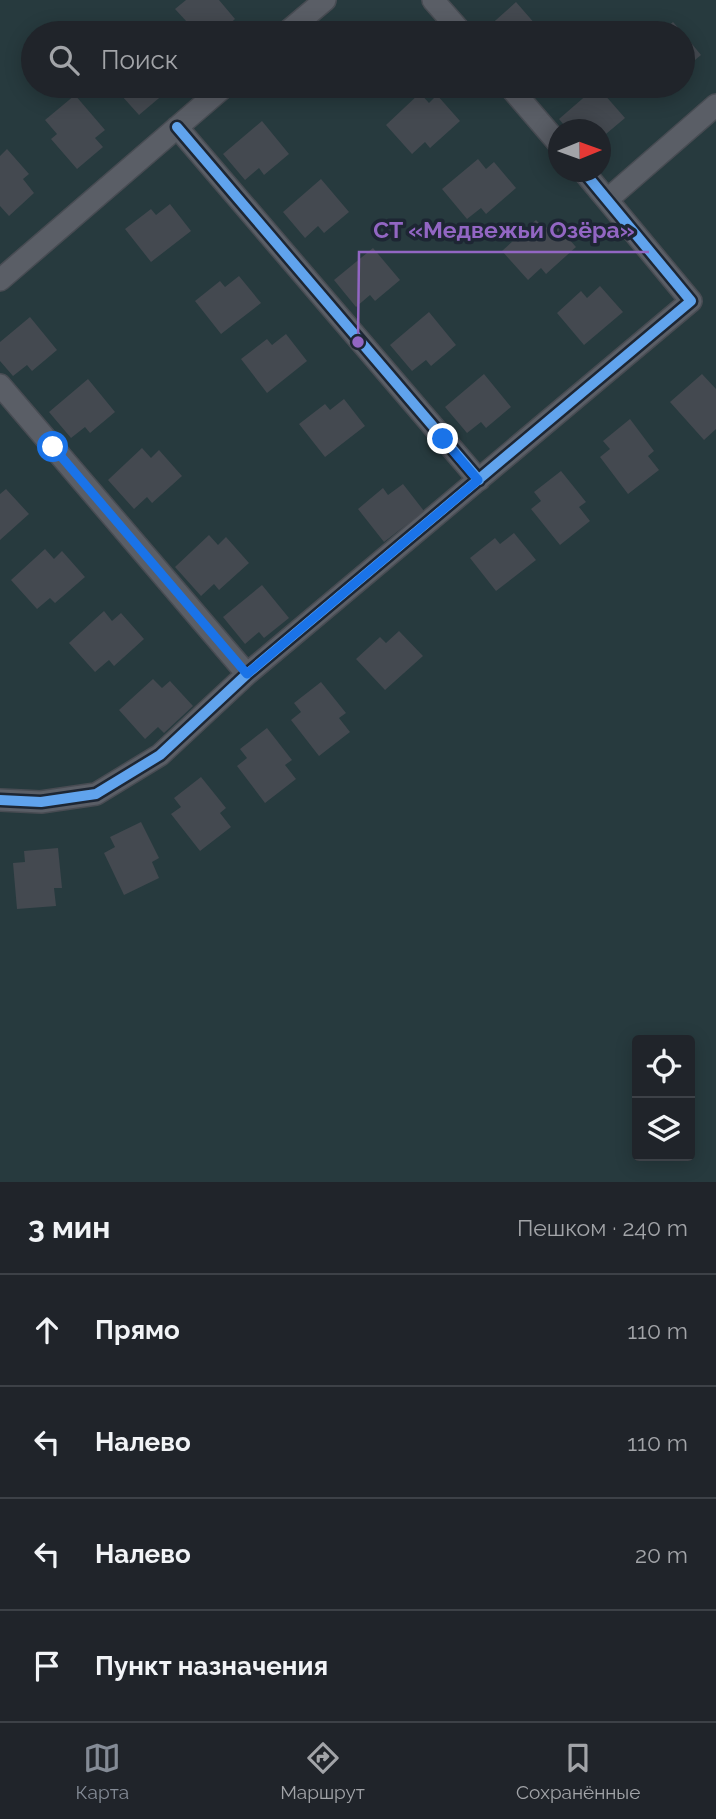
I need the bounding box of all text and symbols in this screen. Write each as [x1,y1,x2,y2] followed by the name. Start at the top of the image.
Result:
[21,21,695,98] search box
[45,41,83,79] icon: search
[101,45,178,75] text: Поиск
[548,119,611,182] north arrow
[359,208,649,252] callout: СТ «Медвежьи Озёра»
[373,216,635,243] text: СТ «Медвежьи Озёра»
[427,423,458,454] route end
[37,431,68,462] route start
[632,1035,695,1161] map controls
[632,1035,695,1098] button: locate
[632,1098,695,1161] button: layers
[28,1210,110,1245] text: 3 мин
[517,1214,688,1241] text: Пешком · 240 m
[28,1311,66,1349] icon: ahead
[95,1315,180,1345] text: Прямо
[627,1317,688,1344] text: 110 m
[28,1423,66,1461] icon: left
[95,1427,191,1457] text: Налево
[627,1429,688,1456] text: 110 m
[28,1535,66,1573] icon: left
[95,1539,191,1569] text: Налево
[635,1541,688,1568] text: 20 m
[28,1647,66,1685] icon: arrive
[95,1651,328,1681] text: Пункт назначения
[76,1739,129,1803] tab: Карта
[280,1739,365,1803] tab: Маршрут
[516,1739,640,1803] tab: Сохранённые

